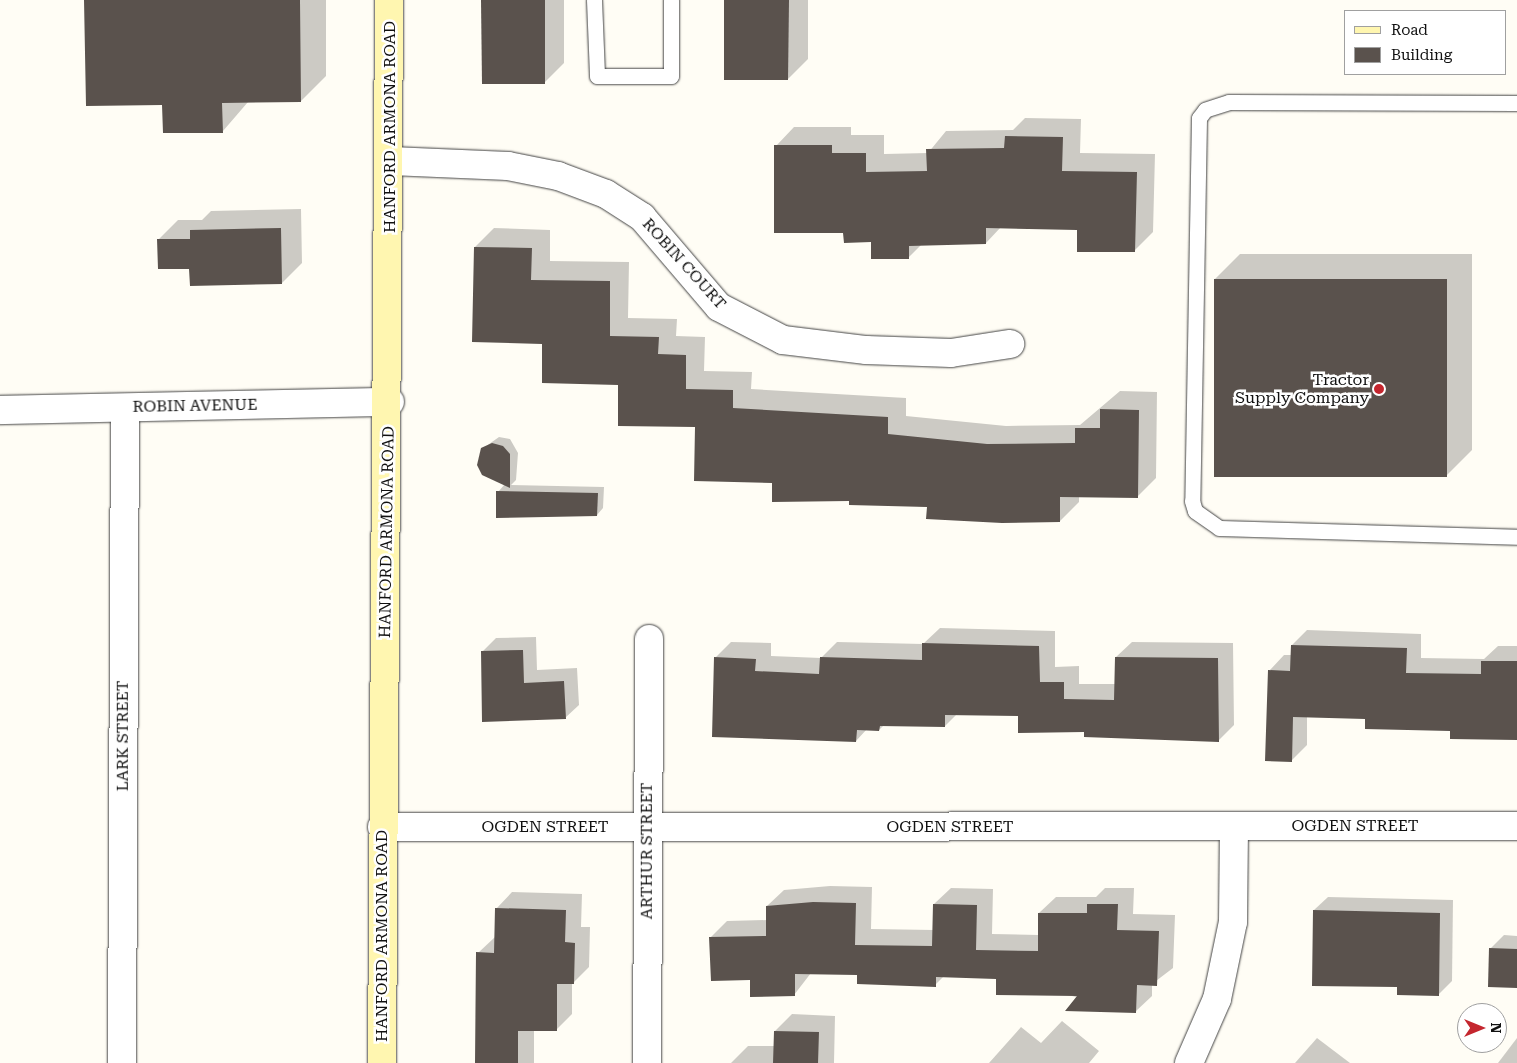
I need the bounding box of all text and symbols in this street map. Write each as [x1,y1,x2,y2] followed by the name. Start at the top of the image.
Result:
[1344,10,1507,75] legend
[380,21,400,233] street label: HANFORD ARMONA ROAD
[1391,21,1428,39] text: Road
[1391,46,1452,64] text: Building
[638,215,730,313] street label: ROBIN COURT
[1235,370,1369,408] place label: Tractor Supply Company
[1373,383,1385,395] marker: Tractor Supply Company
[132,395,258,417] street label: ROBIN AVENUE
[376,426,398,638] street label: HANFORD ARMONA ROAD
[113,681,133,791] street label: LARK STREET
[637,783,657,919] street label: ARTHUR STREET
[1291,816,1419,836] street label: OGDEN STREET
[481,817,609,837] street label: OGDEN STREET
[886,817,1014,837] street label: OGDEN STREET
[372,830,392,1042] street label: HANFORD ARMONA ROAD
[1457,1003,1507,1053] north arrow
[1488,1023,1504,1033] text: N

